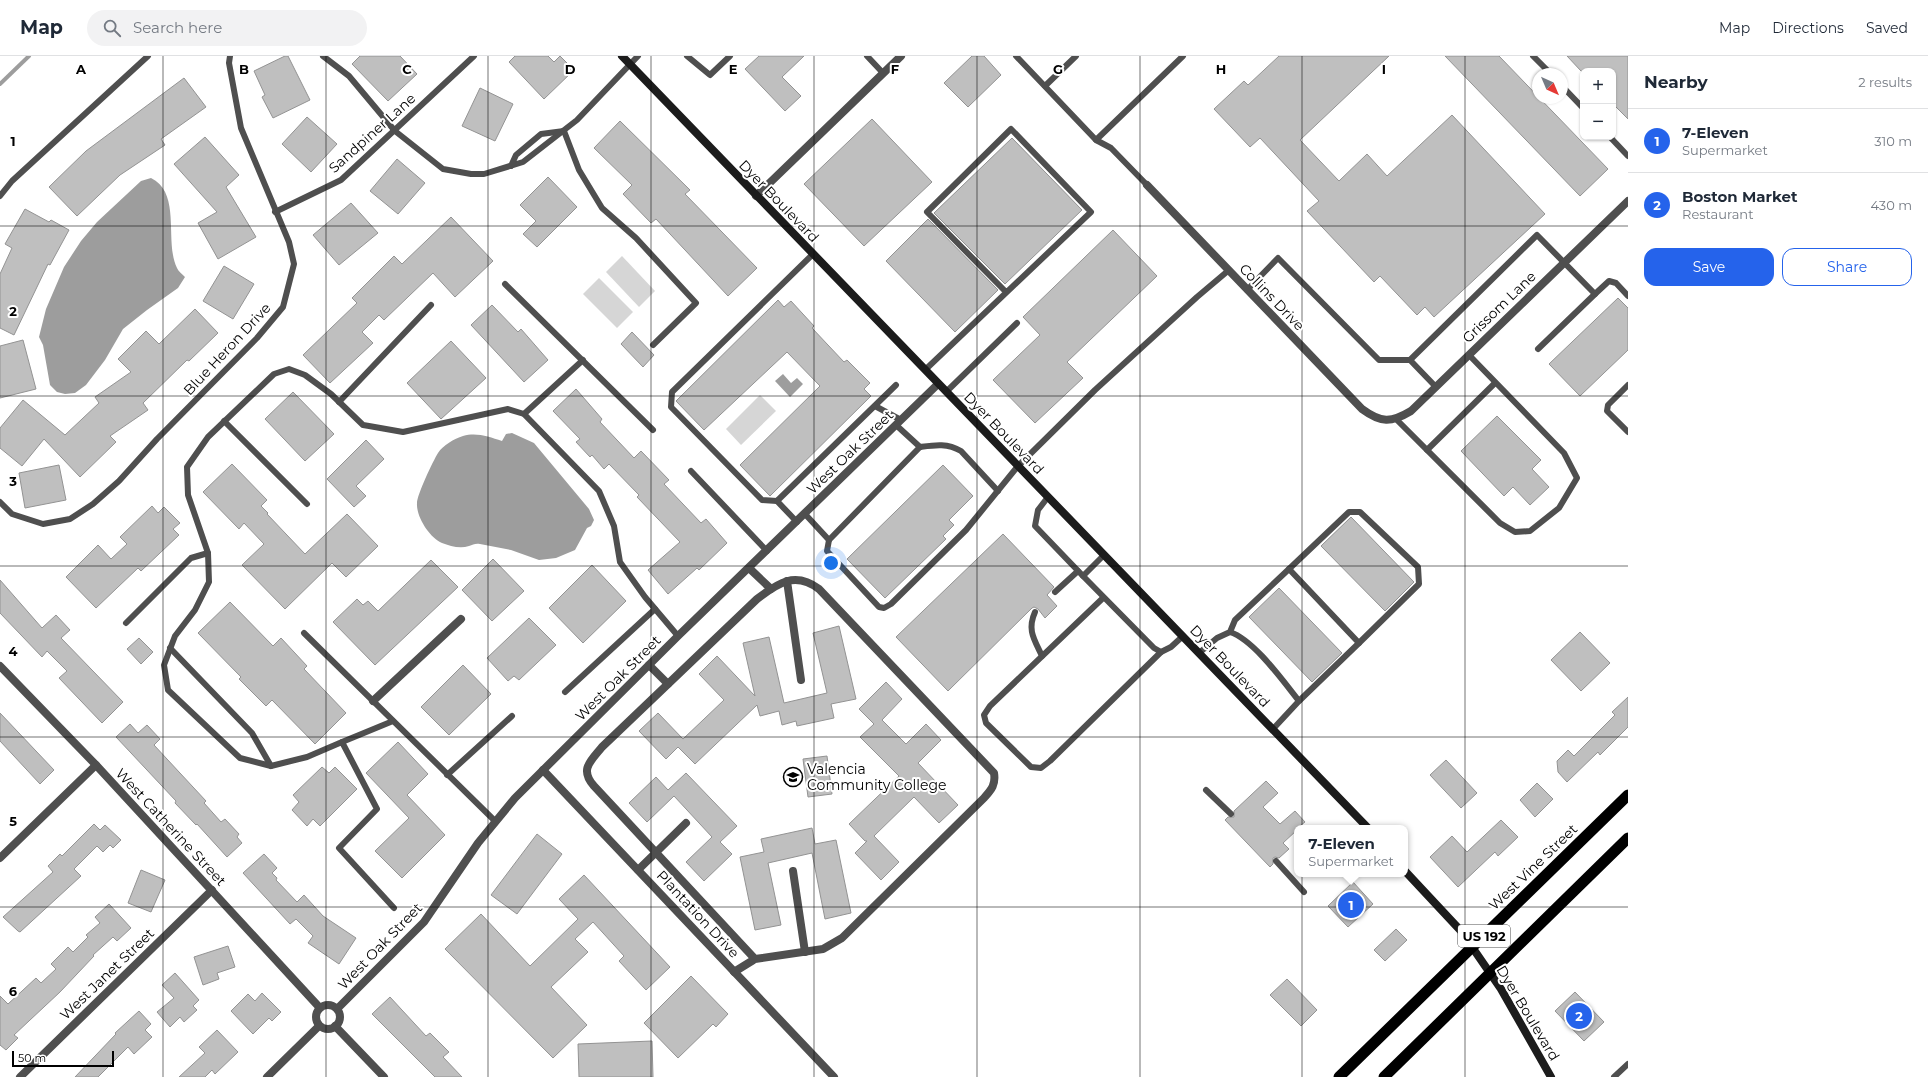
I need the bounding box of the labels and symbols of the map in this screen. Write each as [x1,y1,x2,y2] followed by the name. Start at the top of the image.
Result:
[75,61,87,77] text: A
[239,61,249,77] text: B
[402,61,412,77] text: C
[565,61,576,77] text: D
[729,61,738,77] text: E
[891,61,899,77] text: F
[1053,61,1063,77] text: G
[1216,61,1226,77] text: H
[1382,61,1386,77] text: I
[1532,68,1568,104] north arrow
[325,89,419,177] street label: Sandpiner Lane
[10,133,16,149] text: 1
[735,156,823,246] street label: Dyer Boulevard
[1236,260,1308,334] street label: Collins Drive
[1458,267,1540,347] street label: Grissom Lane
[180,299,274,399] street label: Blue Heron Drive
[9,303,17,319] text: 2
[960,388,1048,478] street label: Dyer Boulevard
[803,406,897,498] street label: West Oak Street
[8,473,17,489] text: 3
[821,553,841,573] your location
[1186,621,1274,711] street label: Dyer Boulevard
[571,631,665,725] street label: West Oak Street
[9,643,18,659] text: 4
[807,760,946,794] place label: Valencia Community College
[112,764,230,890] street label: West Catherine Street
[782,766,804,788] school or university icon: Valencia Community College
[9,813,17,829] text: 5
[1485,820,1581,914] street label: West Vine Street
[653,866,743,962] street label: Plantation Drive
[1338,890,1364,920] pin: 1
[334,899,426,993] street label: West Oak Street
[56,924,158,1024] street label: West Janet Street
[1458,925,1510,947] road number: US 192
[1492,962,1564,1064] street label: Dyer Boulevard
[9,983,18,999] text: 6
[1566,1001,1592,1031] pin: 2
[12,1049,114,1068] scale bar

